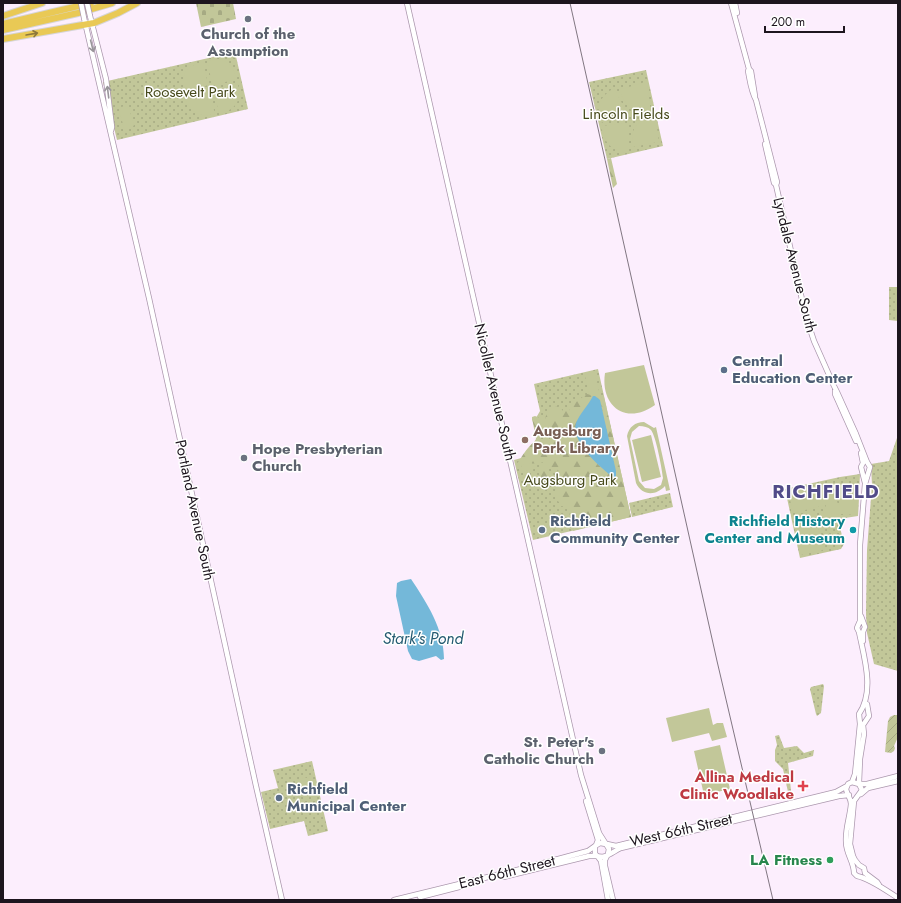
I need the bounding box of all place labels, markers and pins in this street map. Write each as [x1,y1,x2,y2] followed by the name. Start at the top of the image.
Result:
[243,14,253,24] marker: Church of the Assumption
[201,23,296,62] place label: Church of the Assumption
[732,350,853,389] place label: Central Education Center
[719,365,729,375] marker: Central Education Center
[532,420,619,459] place label: Augsburg Park Library
[520,435,530,445] marker: Augsburg Park Library
[252,438,383,477] place label: Hope Presbyterian Church
[239,453,249,463] marker: Hope Presbyterian Church
[550,510,681,549] place label: Richfield Community Center
[704,510,845,549] place label: Richfield History Center and Museum
[537,525,547,535] marker: Richfield Community Center
[848,525,858,535] marker: Richfield History Center and Museum
[484,731,594,770] place label: St. Peter's Catholic Church
[597,746,607,756] marker: St. Peter's Catholic Church
[680,766,794,805] place label: Allina Medical Clinic Woodlake
[287,778,407,817] place label: Richfield Municipal Center
[797,780,809,792] marker: Allina Medical Clinic Woodlake
[274,793,284,803] marker: Richfield Municipal Center
[750,849,822,871] place label: LA Fitness
[825,855,835,865] marker: LA Fitness

